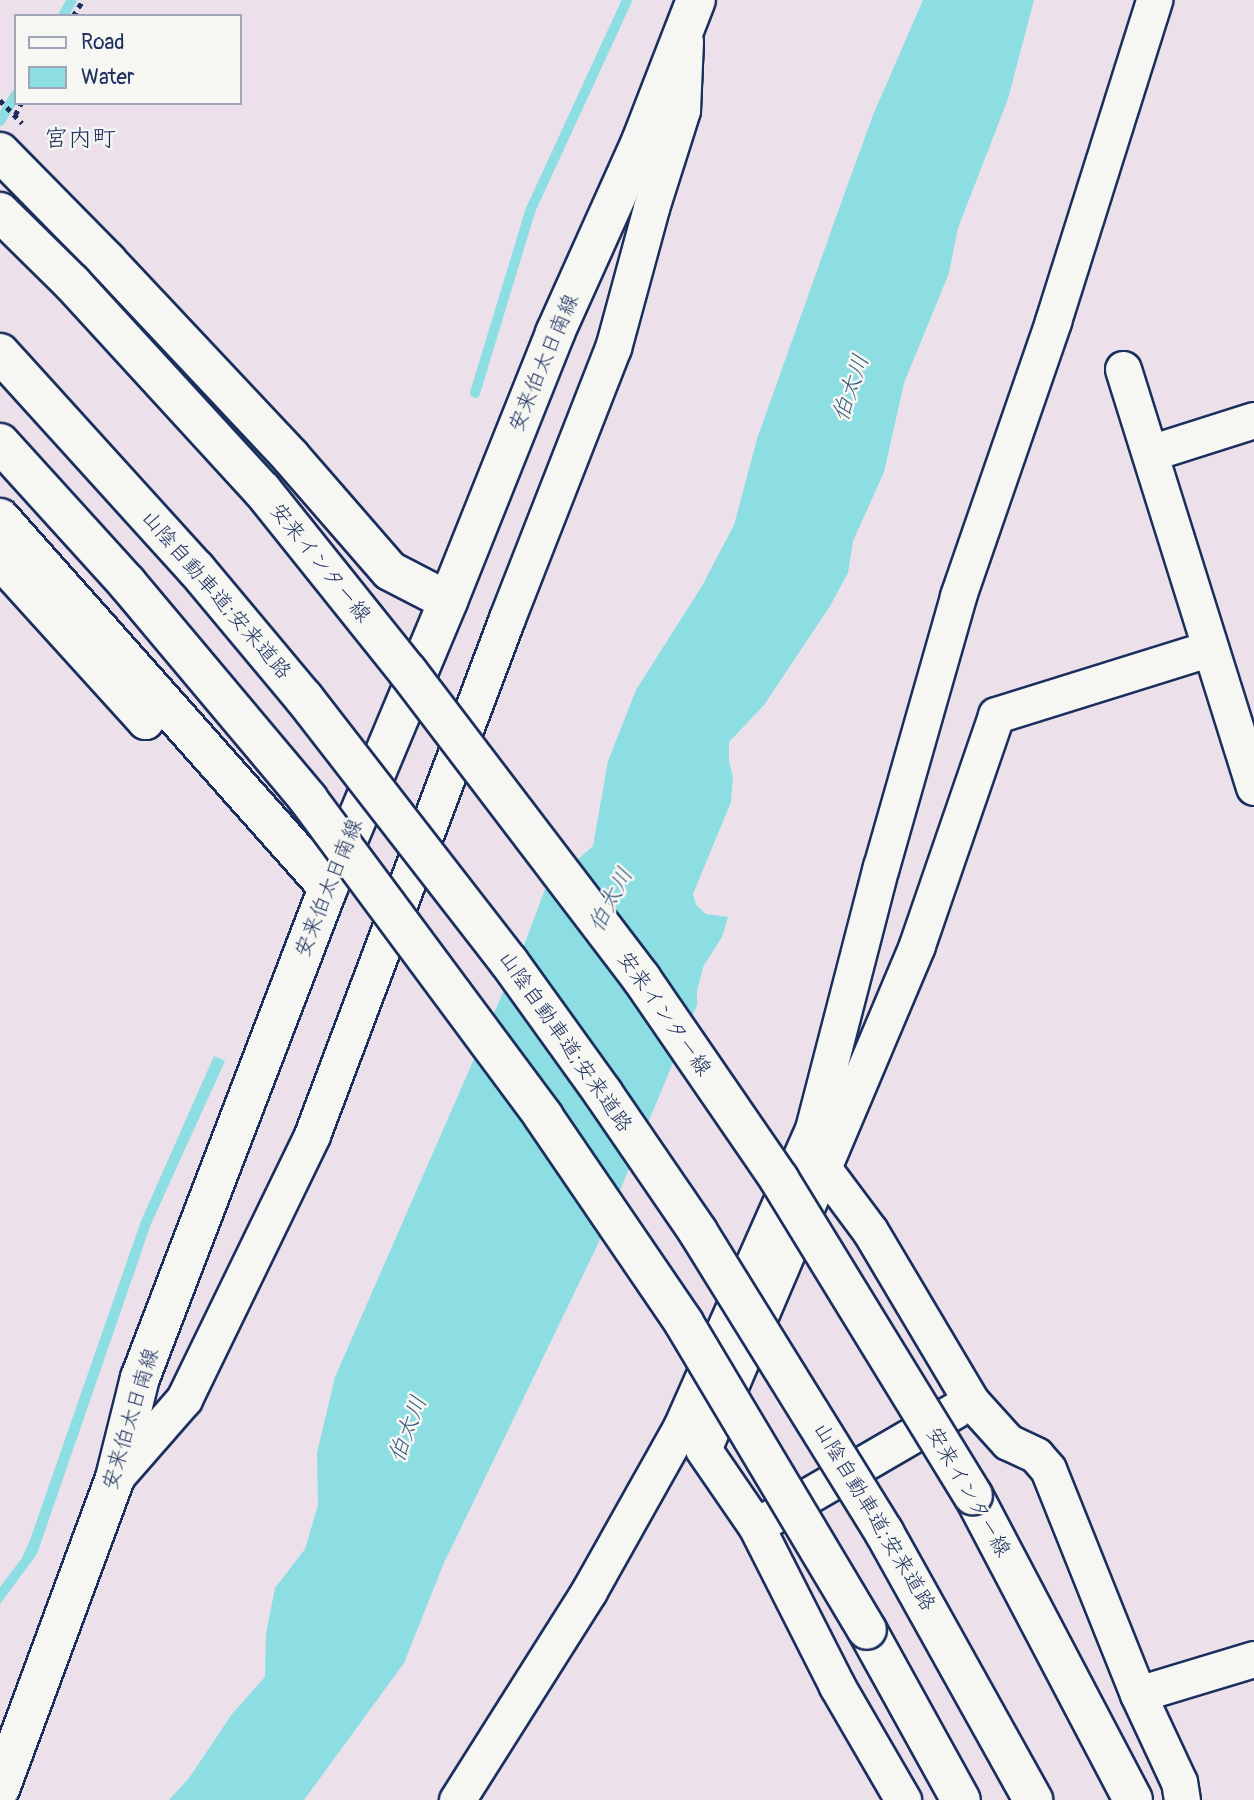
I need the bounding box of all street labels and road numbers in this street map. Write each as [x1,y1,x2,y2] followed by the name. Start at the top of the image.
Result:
[504,290,584,436] street label: 安来伯太日南線
[264,498,376,628] street label: 安来インター線
[136,505,296,685] street label: 山陰自動車道;安来道路
[290,815,368,961] street label: 安来伯太日南線
[493,946,637,1138] street label: 山陰自動車道;安来道路
[612,947,716,1081] street label: 安来インター線
[97,1345,165,1493] street label: 安来伯太日南線
[808,1418,940,1616] street label: 山陰自動車道;安来道路
[920,1422,1016,1562] street label: 安来インター線

